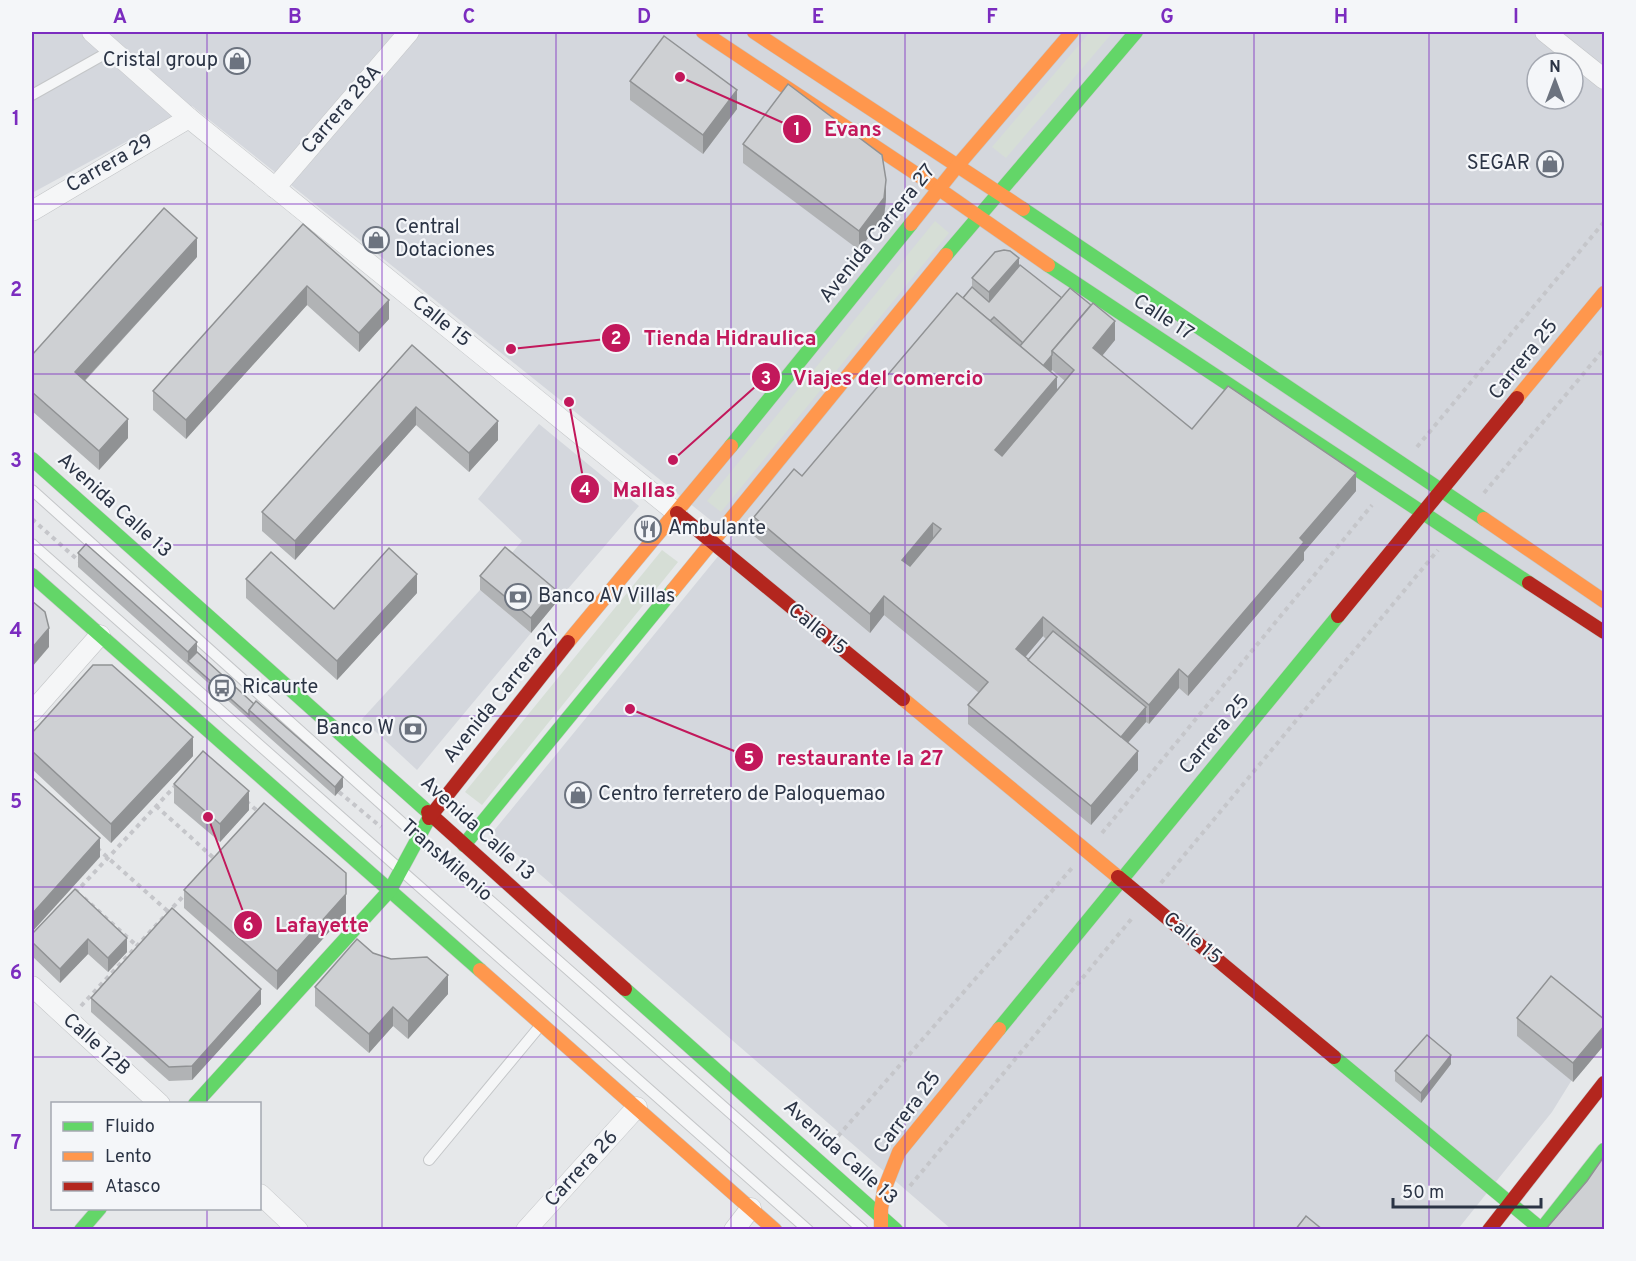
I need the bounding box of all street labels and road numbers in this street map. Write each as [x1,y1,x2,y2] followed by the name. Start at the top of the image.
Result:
[296,60,388,160] street label: Carrera 28A
[62,129,158,199] street label: Carrera 29
[814,159,942,309] street label: Avenida Carrera 27
[1128,289,1198,347] street label: Calle 17
[406,290,476,354] street label: Calle 15
[1483,314,1565,406] street label: Carrera 25
[51,448,177,564] street label: Avenida Calle 13
[782,598,852,662] street label: Calle 15
[438,619,566,769] street label: Avenida Carrera 27
[1174,690,1256,780] street label: Carrera 25
[414,771,540,887] street label: Avenida Calle 13
[395,814,497,908] street label: TransMilenio
[1157,907,1227,971] street label: Calle 15
[57,1008,135,1082] street label: Calle 12B
[868,1066,948,1160] street label: Carrera 25
[777,1095,903,1211] street label: Avenida Calle 13
[540,1125,624,1213] street label: Carrera 26

